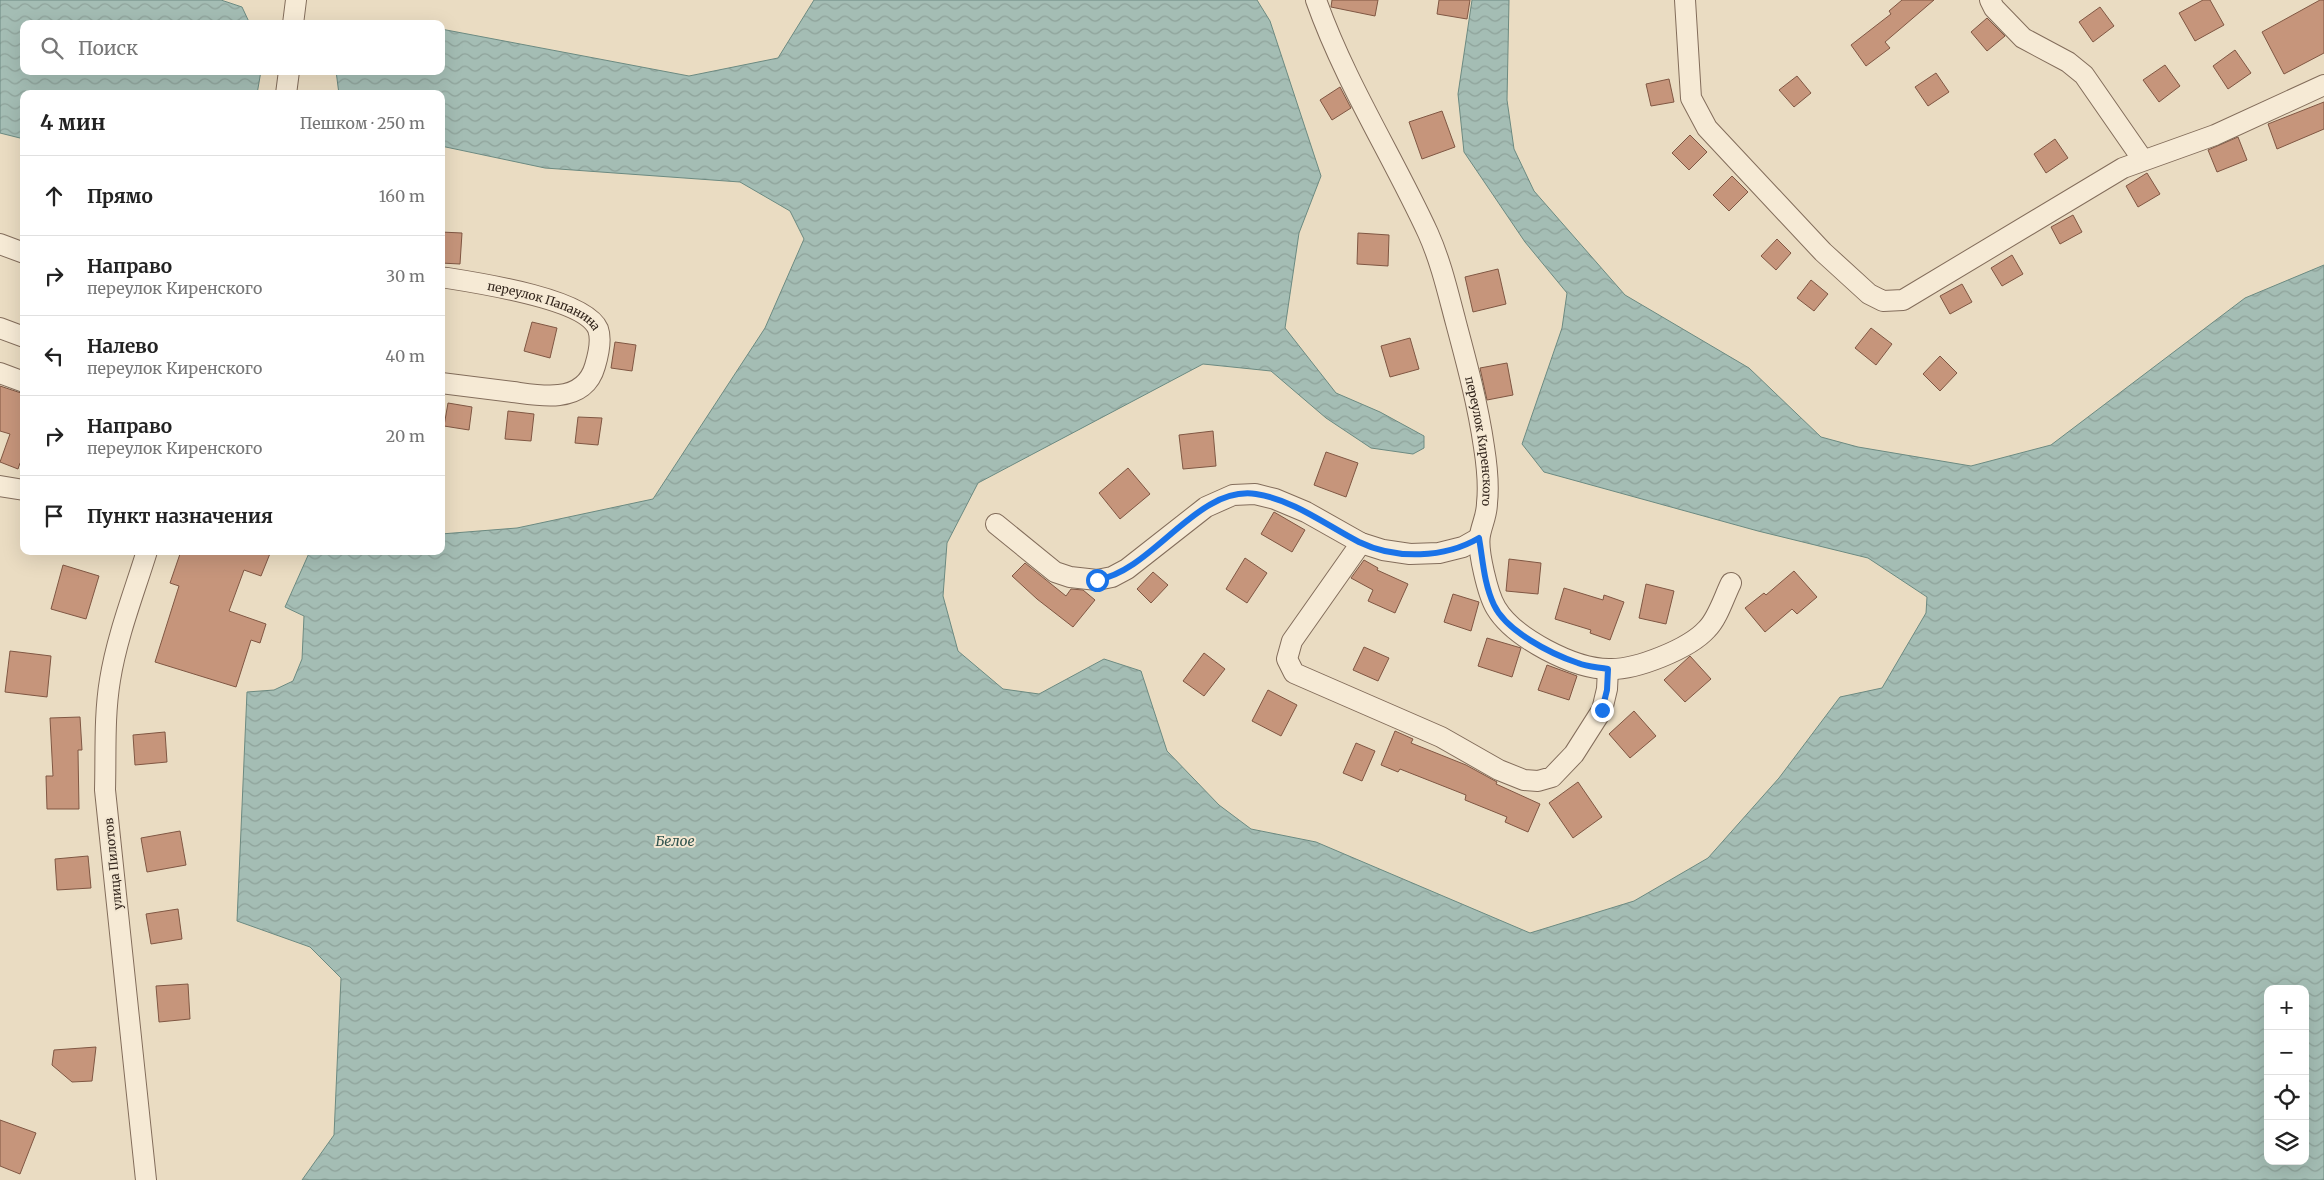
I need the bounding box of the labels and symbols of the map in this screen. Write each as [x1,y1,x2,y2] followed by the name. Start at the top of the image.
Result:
[486,277,605,333] street label: переулок Папанина
[1463,375,1495,507] street label: переулок Киренского
[1086,569,1109,592] route start
[1591,699,1614,722] route end
[101,817,125,911] street label: улица Пилотов
[655,832,695,850] water label: Белое

